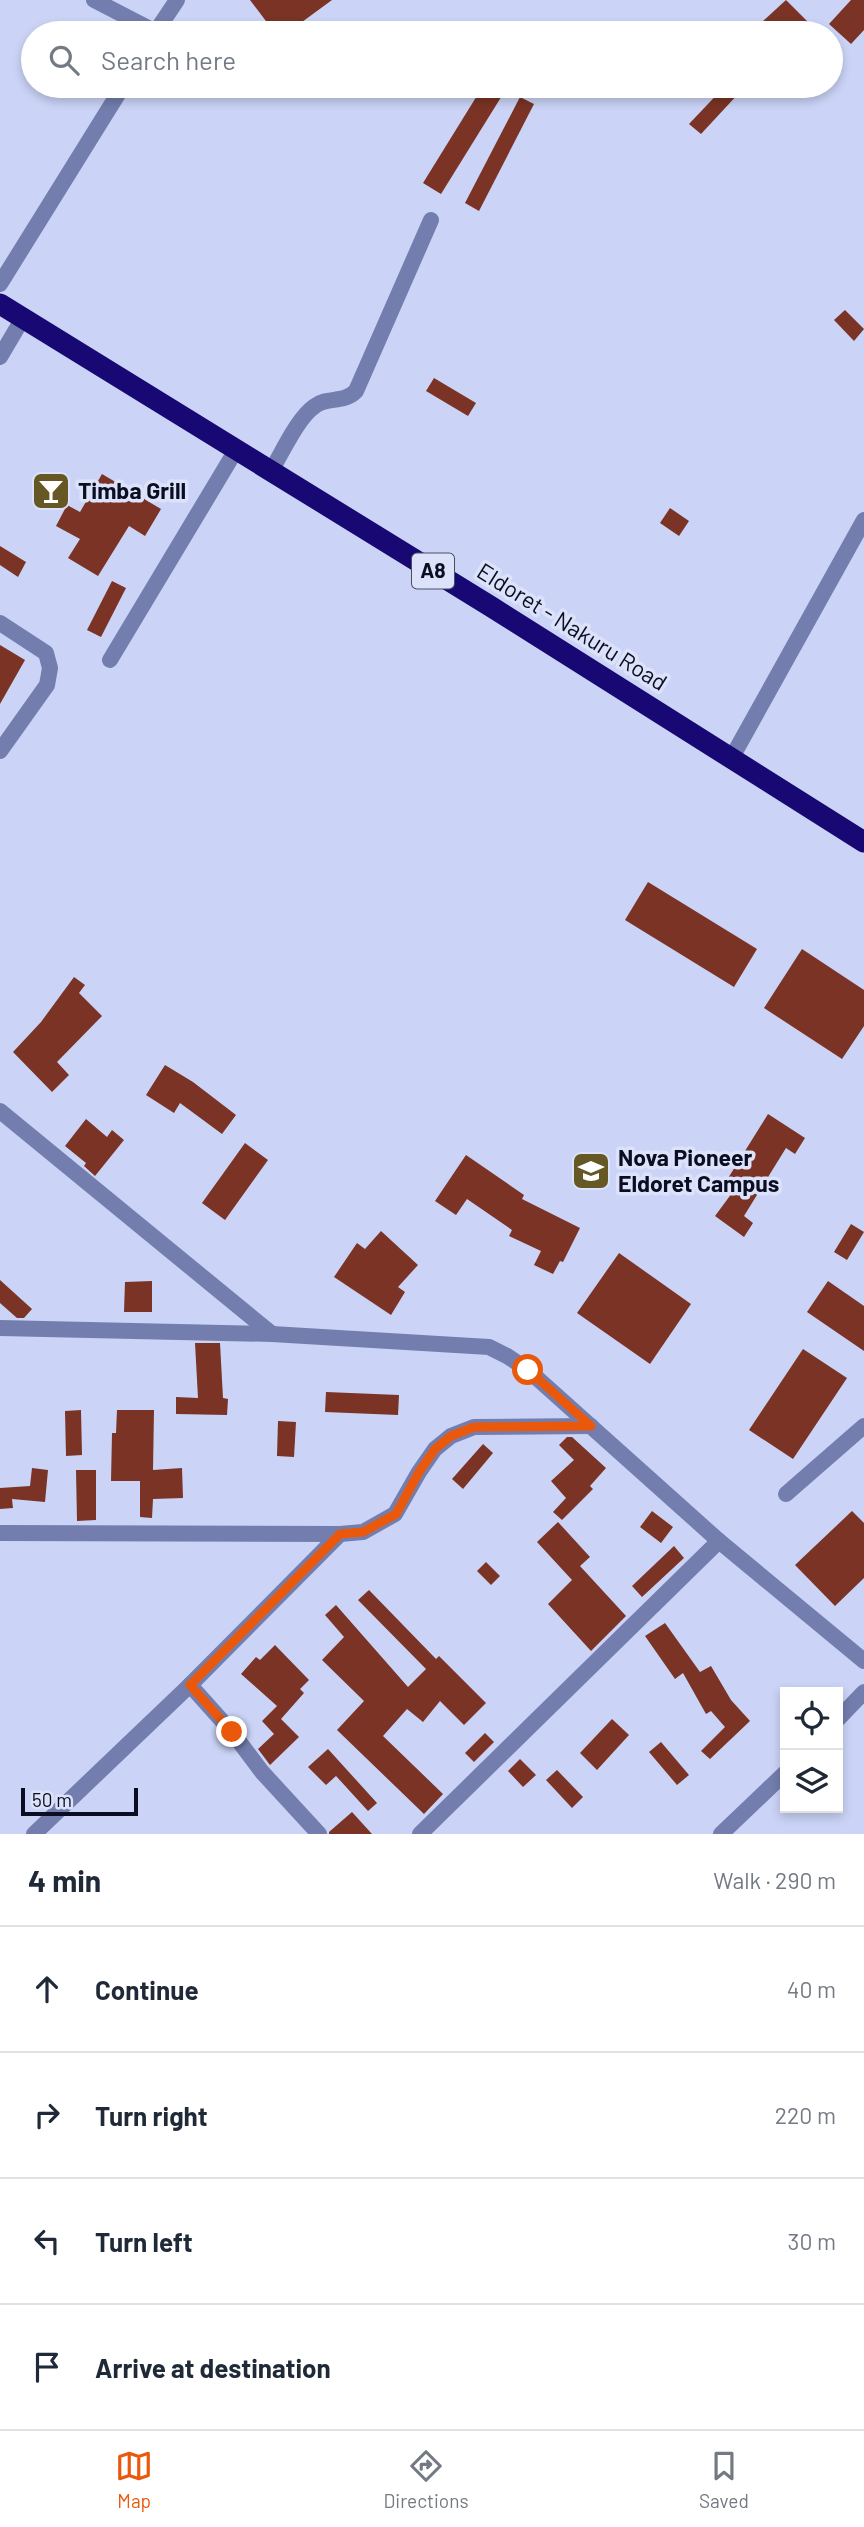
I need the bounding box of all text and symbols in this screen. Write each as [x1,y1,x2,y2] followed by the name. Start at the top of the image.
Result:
[21,21,843,98] search box
[45,41,83,79] icon: search
[101,44,236,75] text: Search here
[30,470,72,512] bar icon: Timba Grill
[78,476,186,504] place label: Timba Grill
[412,554,454,588] road number: A8
[472,556,673,696] street label: Eldoret - Nakuru Road
[618,1143,779,1197] place label: Nova Pioneer Eldoret Campus
[570,1150,612,1192] school or university icon: Nova Pioneer Eldoret Campus
[512,1354,543,1385] route start
[780,1687,843,1813] map controls
[780,1687,843,1750] button: locate
[216,1716,247,1747] route end
[780,1750,843,1813] button: layers
[21,1785,138,1817] scale bar
[32,1788,72,1811] text: 50 m
[28,1862,101,1898] text: 4 min
[713,1866,836,1894] text: Walk · 290 m
[28,1970,66,2008] icon: ahead
[95,1974,199,2005] text: Continue
[787,1975,836,2003] text: 40 m
[28,2096,66,2134] icon: right
[95,2100,208,2131] text: Turn right
[775,2101,836,2129] text: 220 m
[28,2222,66,2260] icon: left
[95,2226,193,2257] text: Turn left
[788,2227,836,2255] text: 30 m
[28,2348,66,2386] icon: arrive
[95,2352,331,2383] text: Arrive at destination
[115,2447,153,2512] tab: Map
[384,2447,469,2512] tab: Directions
[699,2447,749,2512] tab: Saved

